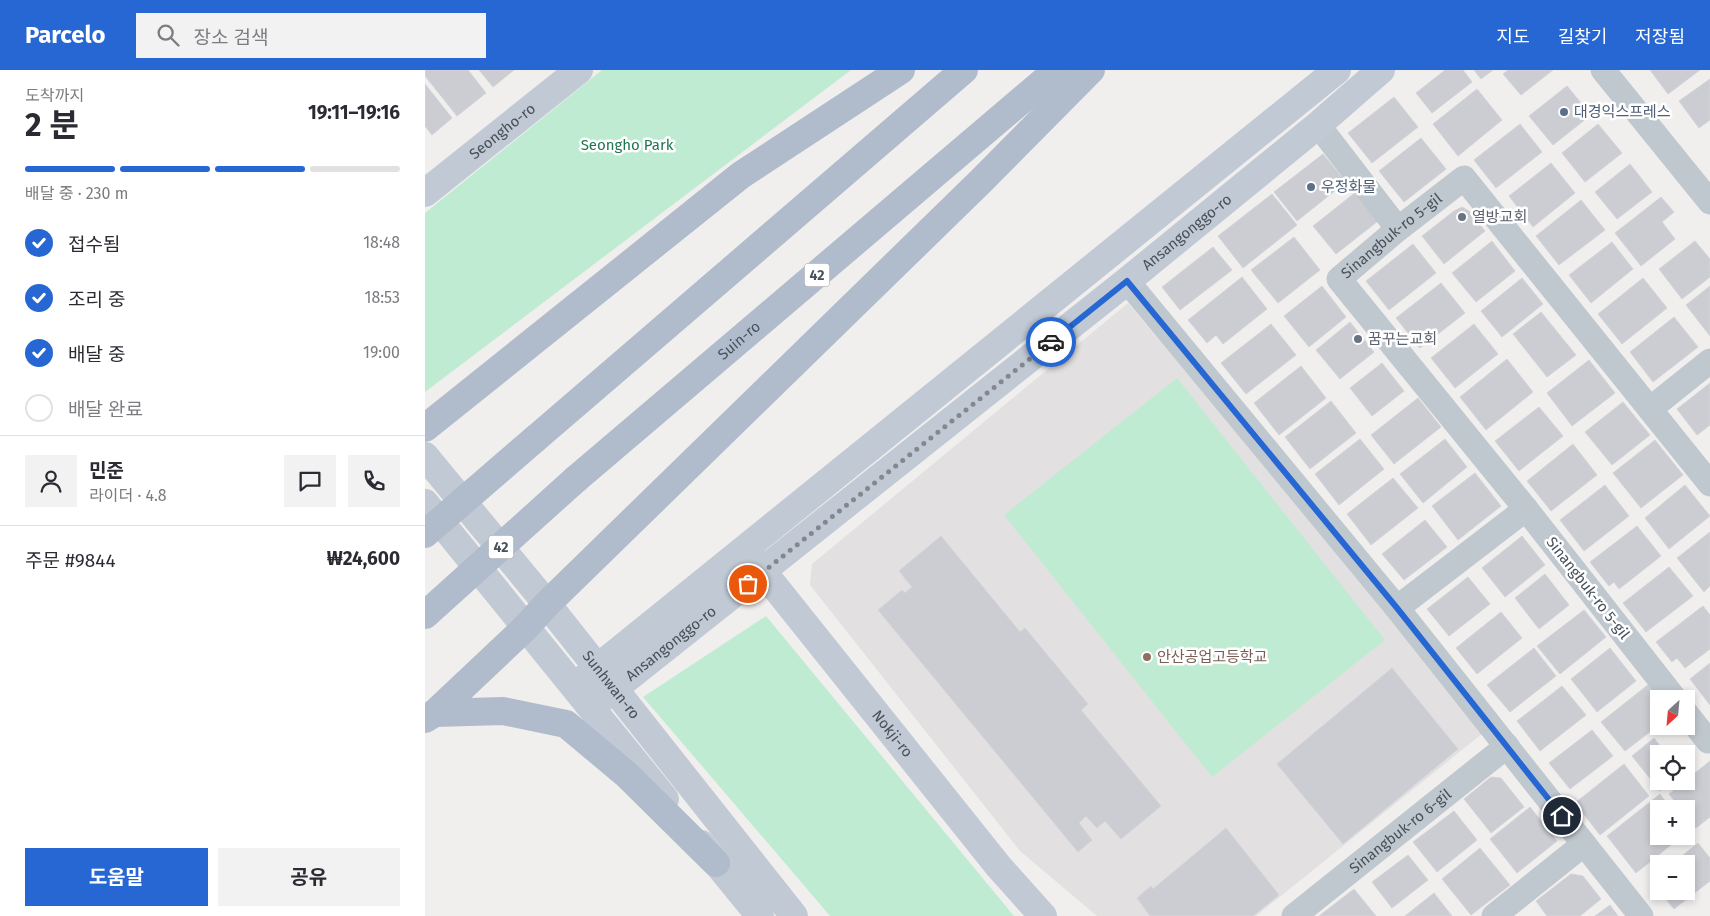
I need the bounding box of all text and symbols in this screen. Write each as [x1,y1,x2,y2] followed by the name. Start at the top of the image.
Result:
[136,13,486,58] search box
[25,21,106,49] text: Parcelo
[154,21,182,49] icon: search
[194,26,268,49] text: 장소 검색
[1497,26,1530,48] text: 지도
[1558,26,1607,48] text: 길찾기
[1635,26,1685,48] text: 저장됨
[25,86,84,105] text: 도착까지
[466,99,539,163] street label: Seongho-ro
[308,101,400,124] text: 19:11–19:16
[1574,103,1671,121] place label: 대경익스프레스
[25,106,79,144] text: 2 분
[1558,106,1570,118] marker: 대경익스프레스
[581,136,674,154] park label: Seongho Park
[1321,178,1376,196] place label: 우정화물
[1305,181,1317,193] marker: 우정화물
[25,184,128,203] text: 배달 중 · 230 m
[1337,189,1446,282] street label: Sinangbuk-ro 5-gil
[1138,190,1235,274] street label: Ansangonggo-ro
[1472,208,1527,226] place label: 열방교회
[1456,211,1468,223] marker: 열방교회
[25,229,53,257] icon: check
[68,233,120,256] text: 접수됨
[363,233,400,252] text: 18:48
[805,264,829,286] road number: 42
[25,284,53,312] icon: check
[68,288,125,311] text: 조리 중
[364,288,400,307] text: 18:53
[714,317,764,363] street label: Suin-ro
[1026,317,1076,367] courier
[1037,328,1065,356] icon: car
[1368,330,1437,348] place label: 꿈꾸는교회
[1352,333,1364,345] marker: 꿈꾸는교회
[25,339,53,367] icon: check
[68,343,125,366] text: 배달 중
[363,343,400,362] text: 19:00
[68,398,143,421] text: 배달 완료
[25,455,77,507] button: person
[284,455,336,507] button: chat
[348,455,400,507] button: phone
[89,459,124,482] text: 민준
[89,486,167,505] text: 라이더 · 4.8
[1542,533,1634,643] street label: Sinangbuk-ro 5-gil
[489,536,513,558] road number: 42
[327,547,400,570] text: ₩24,600
[25,549,116,572] text: 주문 #9844
[727,563,769,605] pin
[734,570,762,598] icon: bag
[622,602,720,685] street label: Ansangonggo-ro
[578,647,644,723] street label: Sunhwan-ro
[1157,648,1267,666] place label: 안산공업고등학교
[1141,651,1153,663] marker: 안산공업고등학교
[1650,690,1695,735] north arrow
[1650,690,1695,900] map controls
[868,707,917,761] street label: Nokji-ro
[1650,745,1695,790] button: locate
[1346,785,1455,877] street label: Sinangbuk-ro 6-gil
[1541,795,1583,837] pin
[1650,800,1695,845] button: +
[1548,802,1576,830] icon: home
[25,848,208,906] button: 도움말
[218,848,400,906] button: 공유
[1650,855,1695,900] button: −

